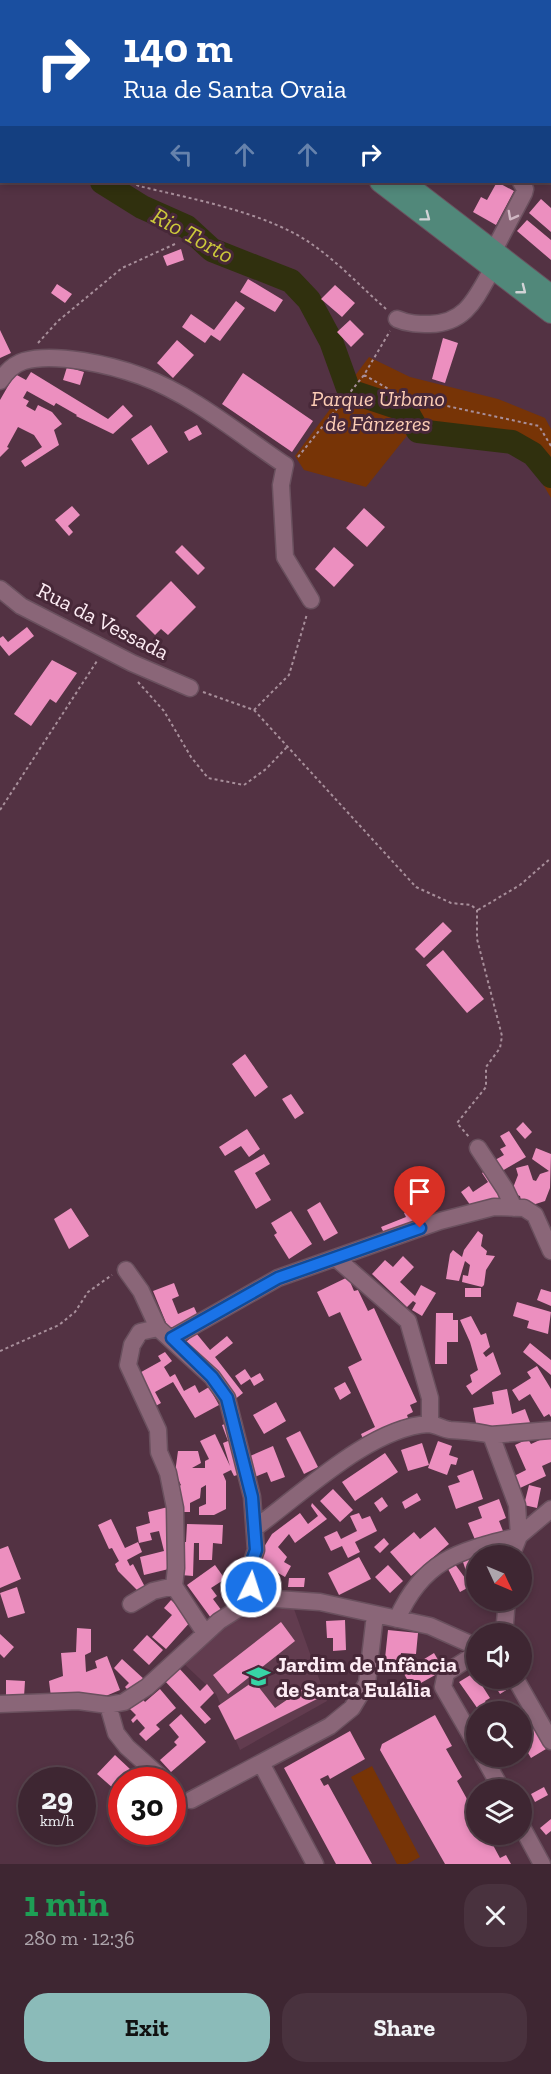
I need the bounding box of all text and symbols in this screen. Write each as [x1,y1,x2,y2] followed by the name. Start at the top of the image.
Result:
[123,22,233,73] text: 140 m
[24,24,102,102] icon: right
[123,73,347,105] text: Rua de Santa Ovaia
[165,138,198,171] icon: left
[228,138,261,171] icon: ahead
[291,138,324,171] icon: ahead
[354,138,387,171] icon: right
[147,201,239,269] water label: Rio Torto
[420,210,431,221] one-way arrow
[508,210,519,220] one-way arrow
[515,283,526,294] one-way arrow
[311,385,445,437] park label: Parque Urbano de Fânzeres
[33,576,174,666] street label: Rua da Vessada
[394,1166,445,1228] pin
[403,1175,436,1208] icon: arrive
[466,1545,532,1611] north arrow
[466,1545,532,1845] map controls
[219,1555,283,1619] position arrow
[466,1623,532,1689] button: sound
[276,1651,457,1703] place label: Jardim de Infância de Santa Eulália
[245,1664,271,1690] school or university icon: Jardim de Infância de Santa Eulália
[466,1701,532,1767] button: search
[108,1767,186,1845] speed limit sign: 30
[466,1779,532,1845] button: layers
[41,1781,73,1817] text: 29
[40,1812,74,1830] text: km/h
[24,1882,109,1925] text: 1 min
[464,1884,527,1947] button: close
[24,1926,135,1950] text: 280 m · 12:36
[24,1993,270,2062] button: Exit
[282,1993,527,2062] button: Share

